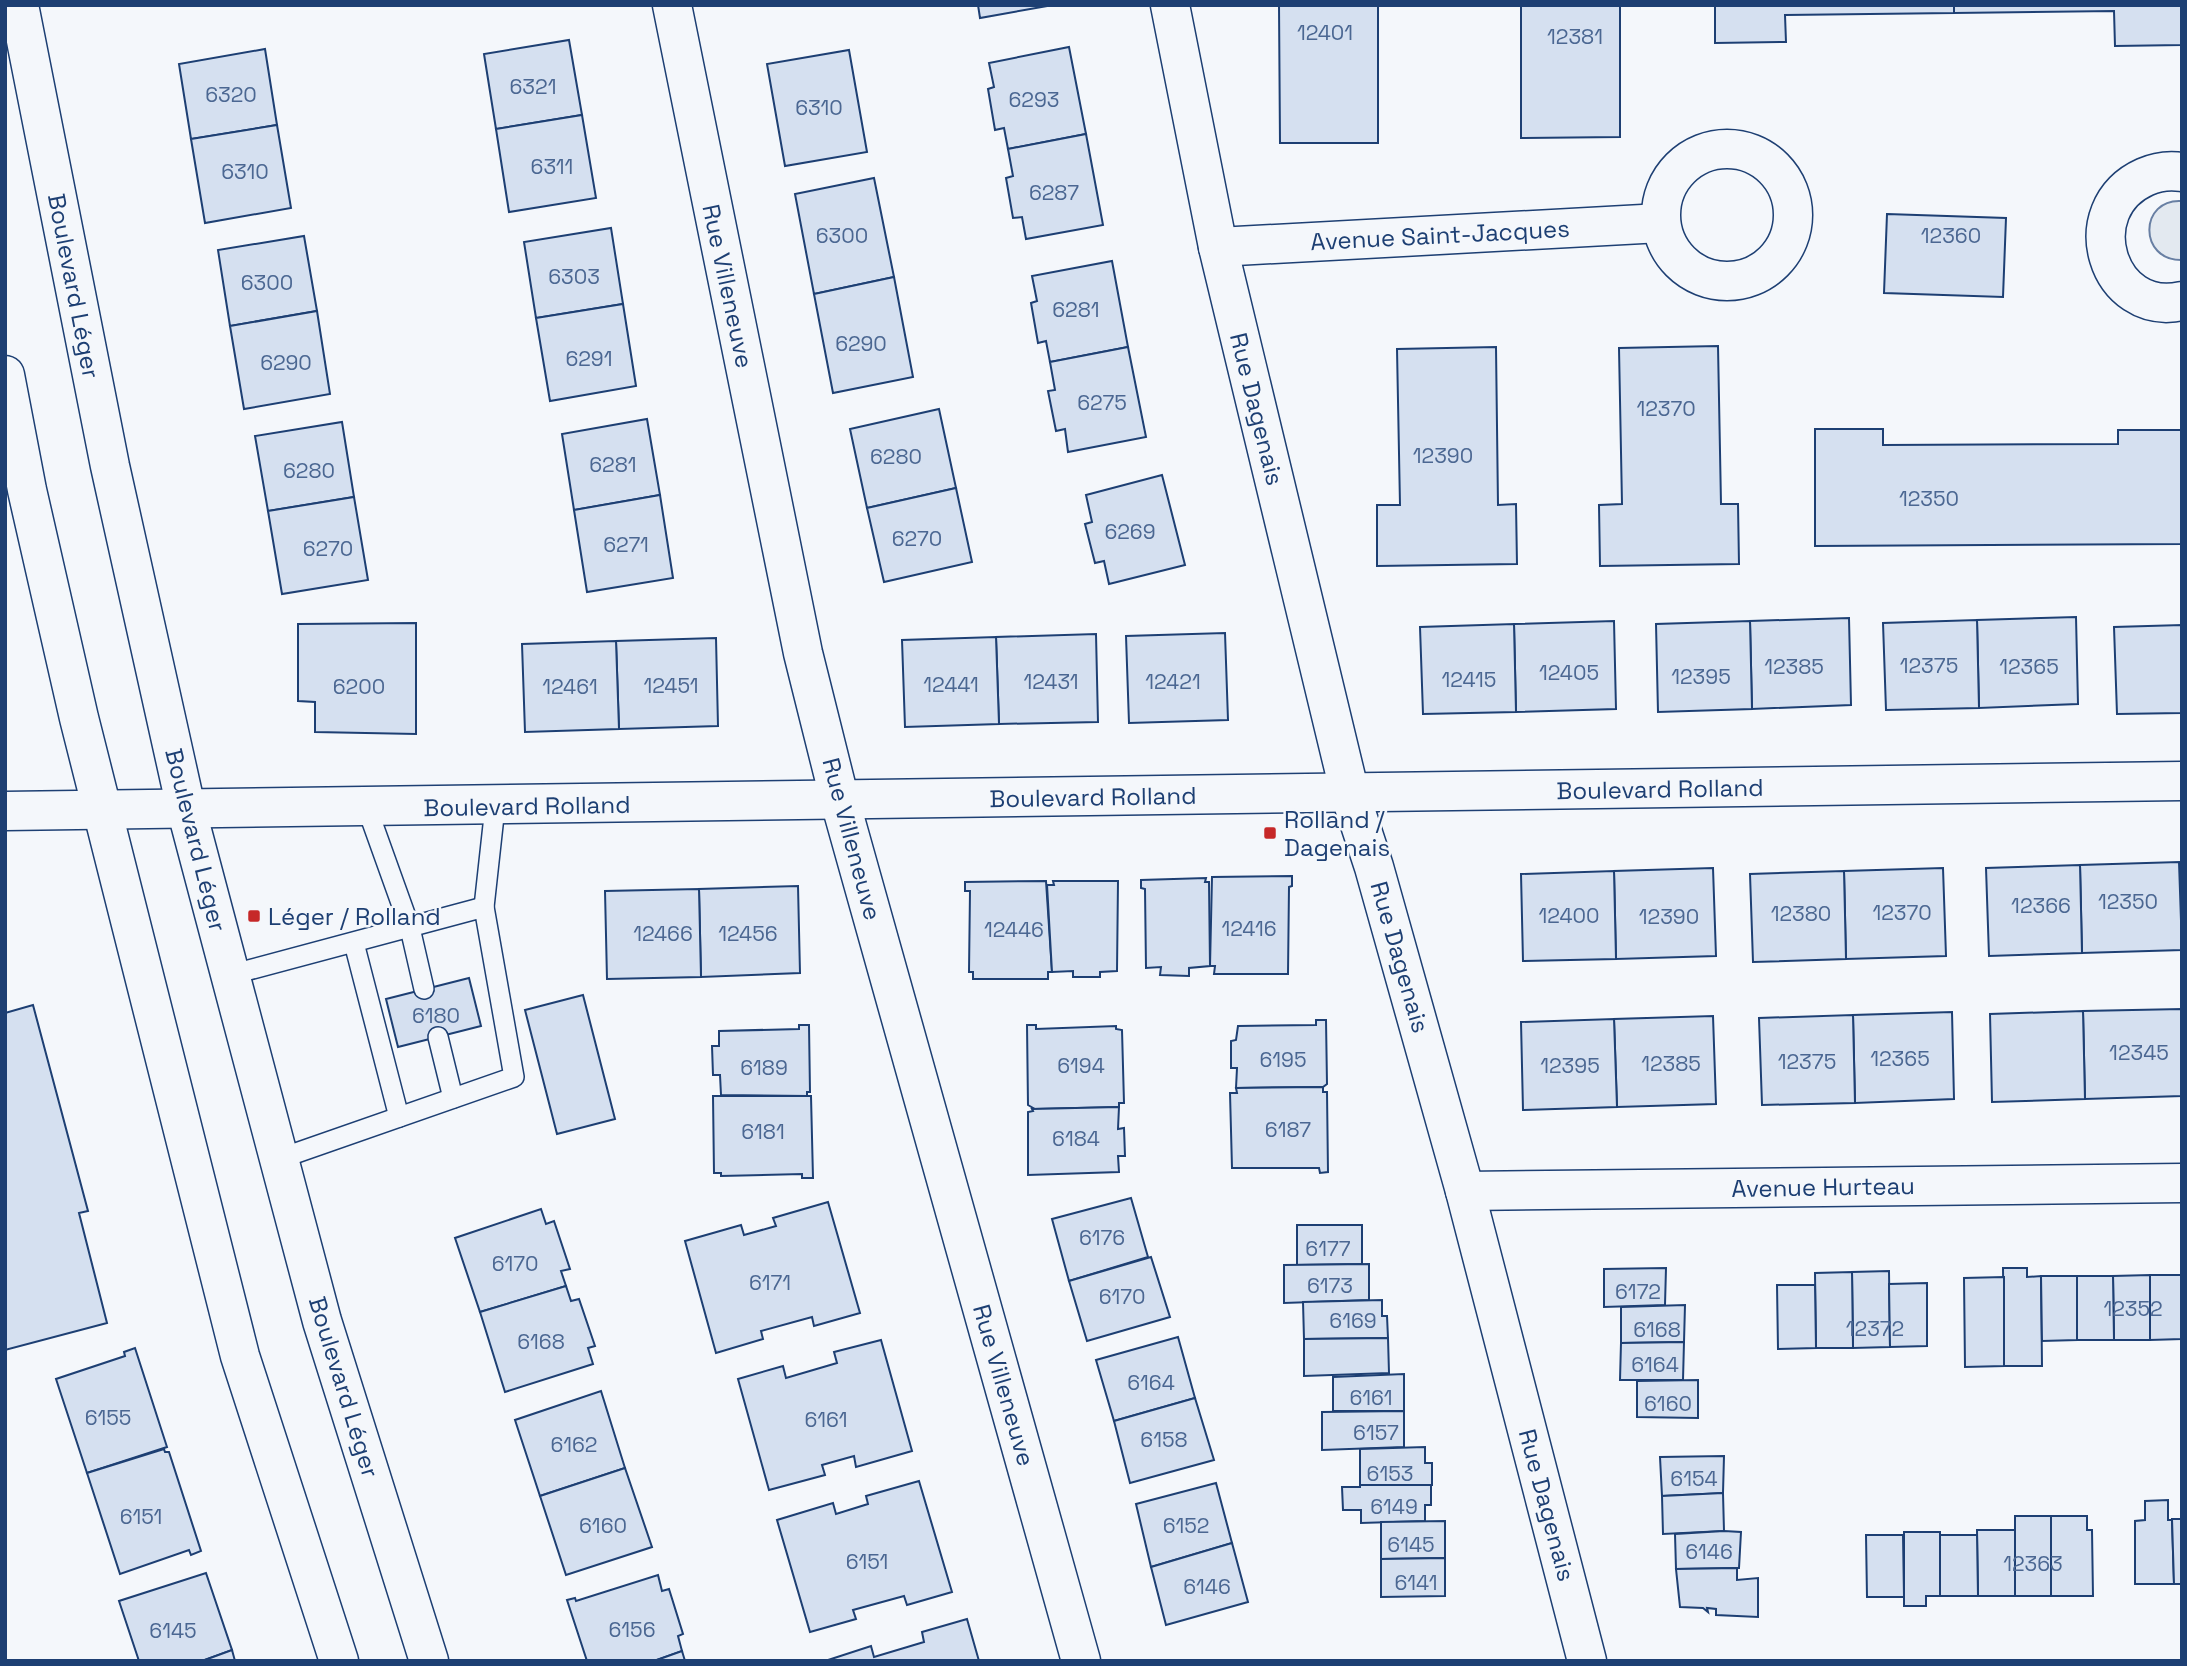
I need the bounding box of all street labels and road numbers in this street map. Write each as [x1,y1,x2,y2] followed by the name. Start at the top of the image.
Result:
[41,191,107,381] street label: Boulevard Léger
[695,201,761,371] street label: Rue Villeneuve
[1310,213,1570,257] street label: Avenue Saint-Jacques
[1223,329,1291,489] street label: Rue Dagenais
[158,745,234,935] street label: Boulevard Léger
[815,754,889,924] street label: Rue Villeneuve
[1556,772,1764,806] street label: Boulevard Rolland
[989,780,1197,814] street label: Boulevard Rolland
[423,789,631,823] street label: Boulevard Rolland
[1364,878,1436,1036] street label: Rue Dagenais
[1731,1170,1915,1204] street label: Avenue Hurteau
[302,1293,386,1481] street label: Boulevard Léger
[966,1301,1042,1469] street label: Rue Villeneuve
[1512,1426,1582,1584] street label: Rue Dagenais

